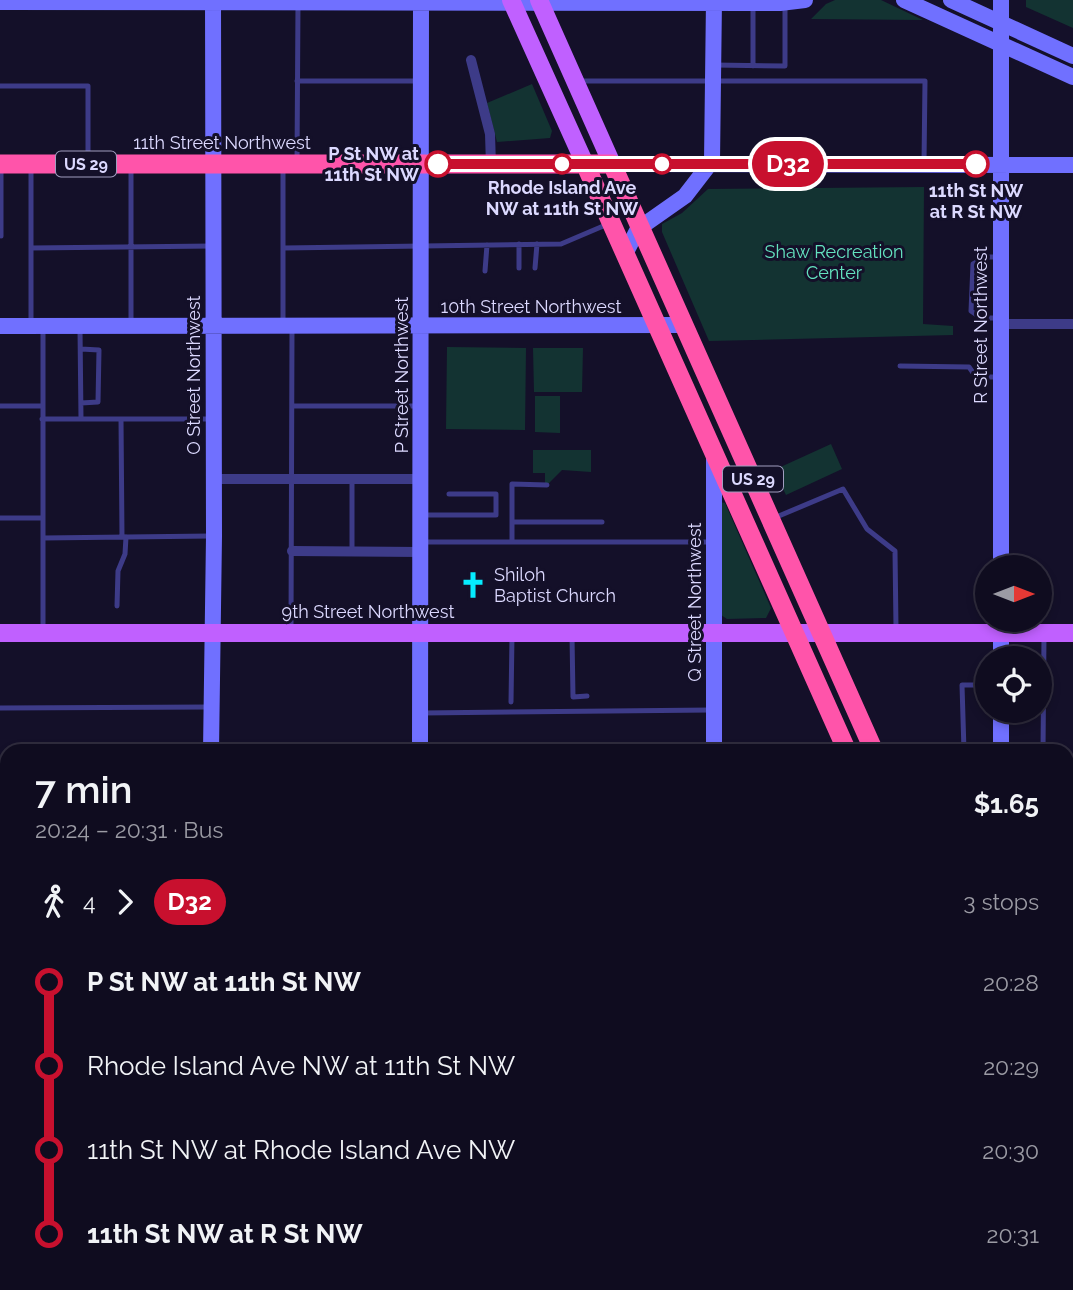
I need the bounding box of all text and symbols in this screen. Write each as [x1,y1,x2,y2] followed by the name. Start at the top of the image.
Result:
[133,132,311,153] street label: 11th Street Northwest
[748,141,828,187] line badge: D32
[324,143,419,185] place label: P St NW at 11th St NW
[766,149,810,178] text: D32
[425,151,451,177] marker: P St NW at 11th St NW
[963,151,989,177] marker: 11th St NW at R St NW
[56,152,116,176] road number: US 29
[552,154,572,174] marker: Rhode Island Ave NW at 11th St NW
[652,154,672,174] unlabelled marker
[486,177,638,219] place label: Rhode Island Ave NW at 11th St NW
[929,180,1023,222] place label: 11th St NW at R St NW
[764,241,904,283] park label: Shaw Recreation Center
[970,246,991,404] street label: R Street Northwest
[183,295,204,455] street label: O Street Northwest
[440,296,622,317] street label: 10th Street Northwest
[391,297,412,453] street label: P Street Northwest
[723,466,783,492] road number: US 29
[684,522,705,682] street label: Q Street Northwest
[975,555,1052,632] north arrow
[975,555,1052,723] map controls
[494,564,616,606] place label: Shiloh Baptist Church
[458,570,488,600] church icon: Shiloh Baptist Church
[282,601,454,622] street label: 9th Street Northwest
[975,646,1052,723] button: locate
[35,767,132,812] text: 7 min
[974,789,1039,819] text: $1.65
[35,816,223,843] text: 20:24 – 20:31 · Bus
[35,883,73,921] icon: walk
[106,883,144,921] icon: forward
[168,887,212,916] text: D32
[83,888,96,915] text: 4
[963,888,1039,915] text: 3 stops
[87,967,361,997] text: P St NW at 11th St NW
[983,969,1039,996] text: 20:28
[87,1051,515,1081] text: Rhode Island Ave NW at 11th St NW
[983,1053,1039,1080] text: 20:29
[87,1135,515,1165] text: 11th St NW at Rhode Island Ave NW
[982,1137,1039,1164] text: 20:30
[87,1219,363,1249] text: 11th St NW at R St NW
[986,1221,1039,1248] text: 20:31

